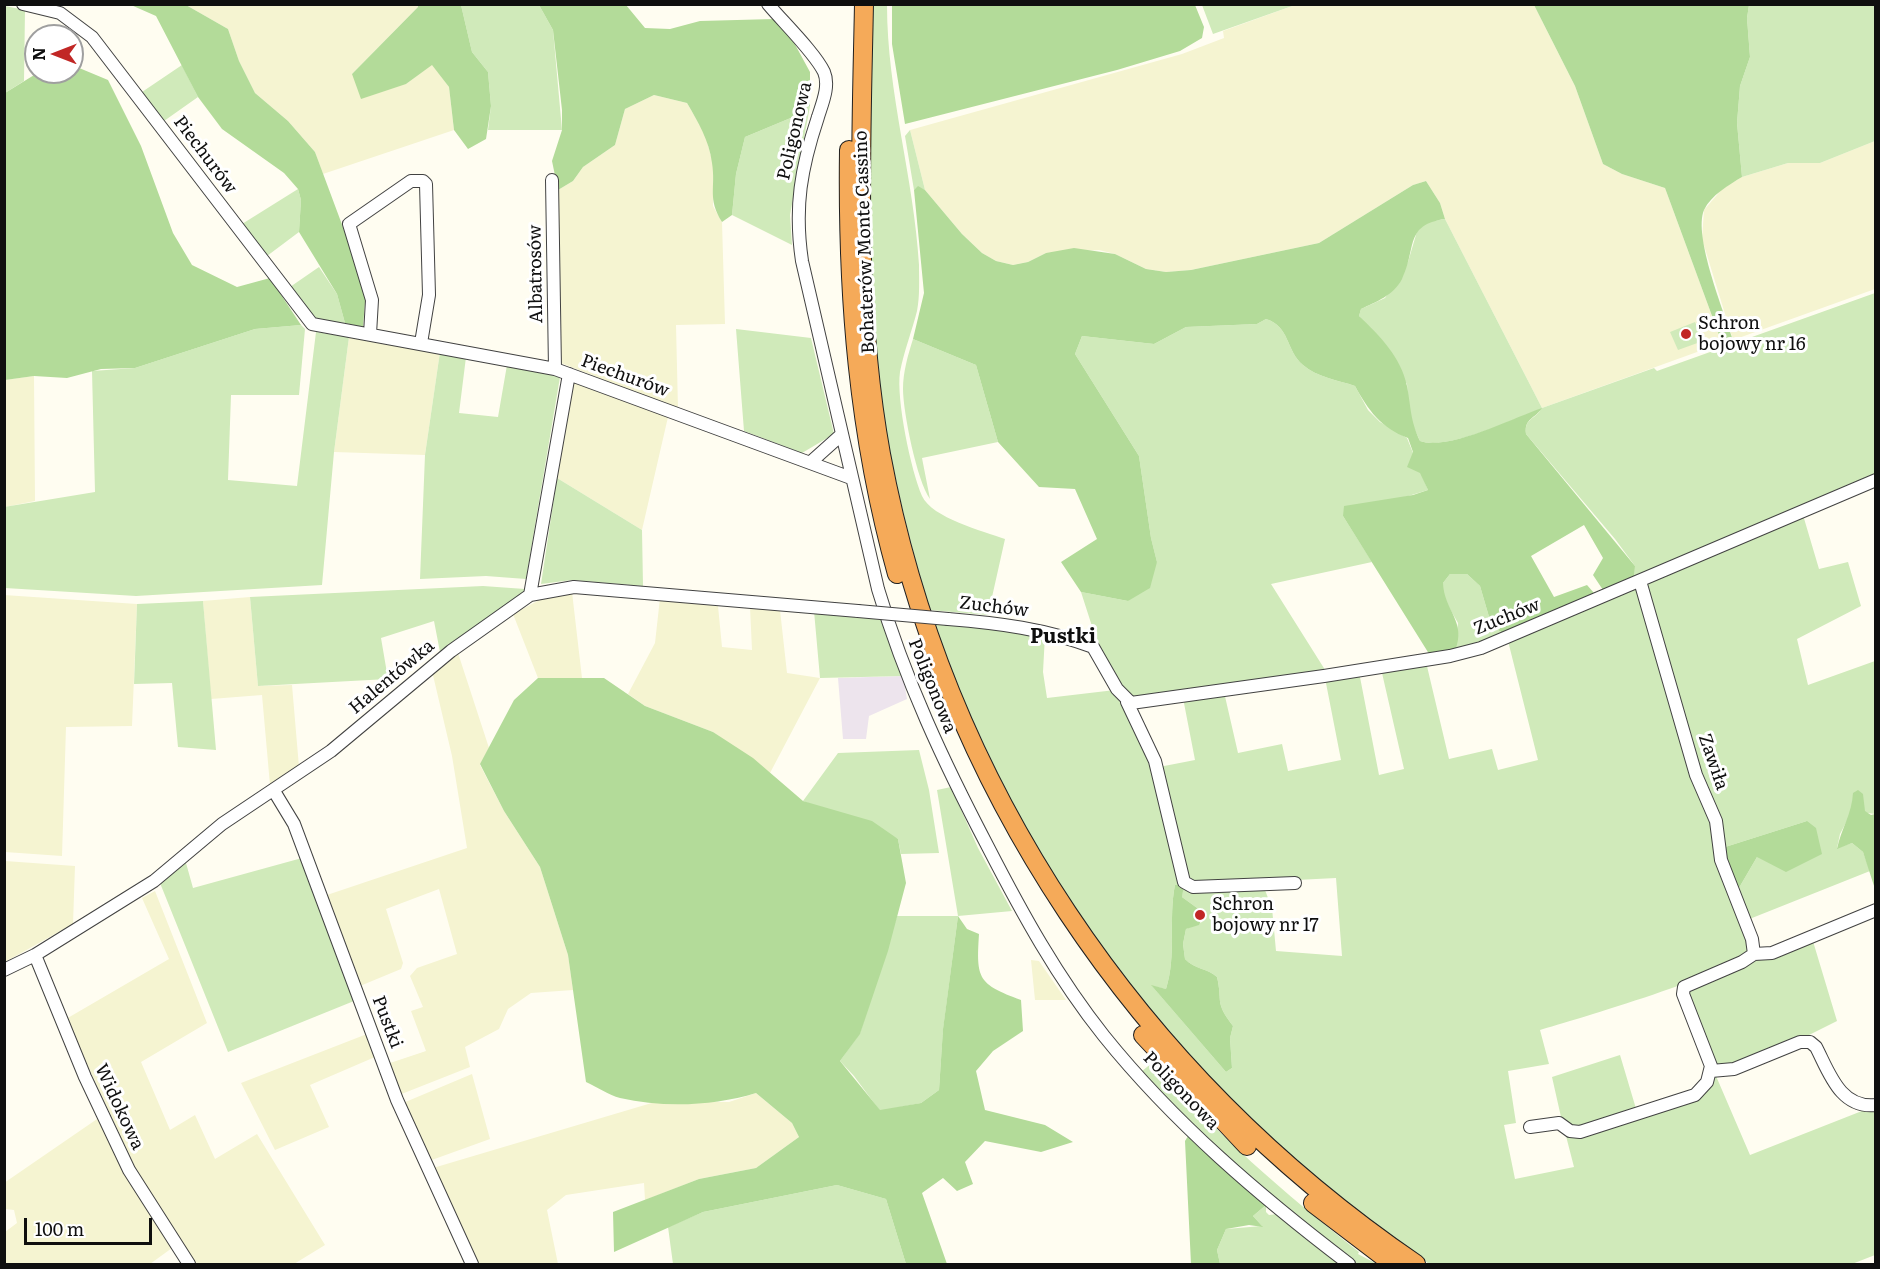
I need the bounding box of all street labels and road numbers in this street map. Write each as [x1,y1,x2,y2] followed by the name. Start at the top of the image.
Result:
[773,80,817,182] street label: Poligonowa
[169,112,241,198] street label: Piechurów
[850,130,880,354] street label: Bohaterów Monte Cassino
[524,224,548,324] street label: Albatrosów
[578,350,672,402] street label: Piechurów
[958,592,1030,622] street label: Zuchów
[1471,594,1543,640] street label: Zuchów
[345,635,439,719] street label: Halentówka
[903,635,961,737] street label: Poligonowa
[1693,731,1733,793] street label: Zawiła
[367,993,407,1051] street label: Pustki
[1138,1047,1224,1135] street label: Poligonowa
[90,1060,148,1154] street label: Widokowa

